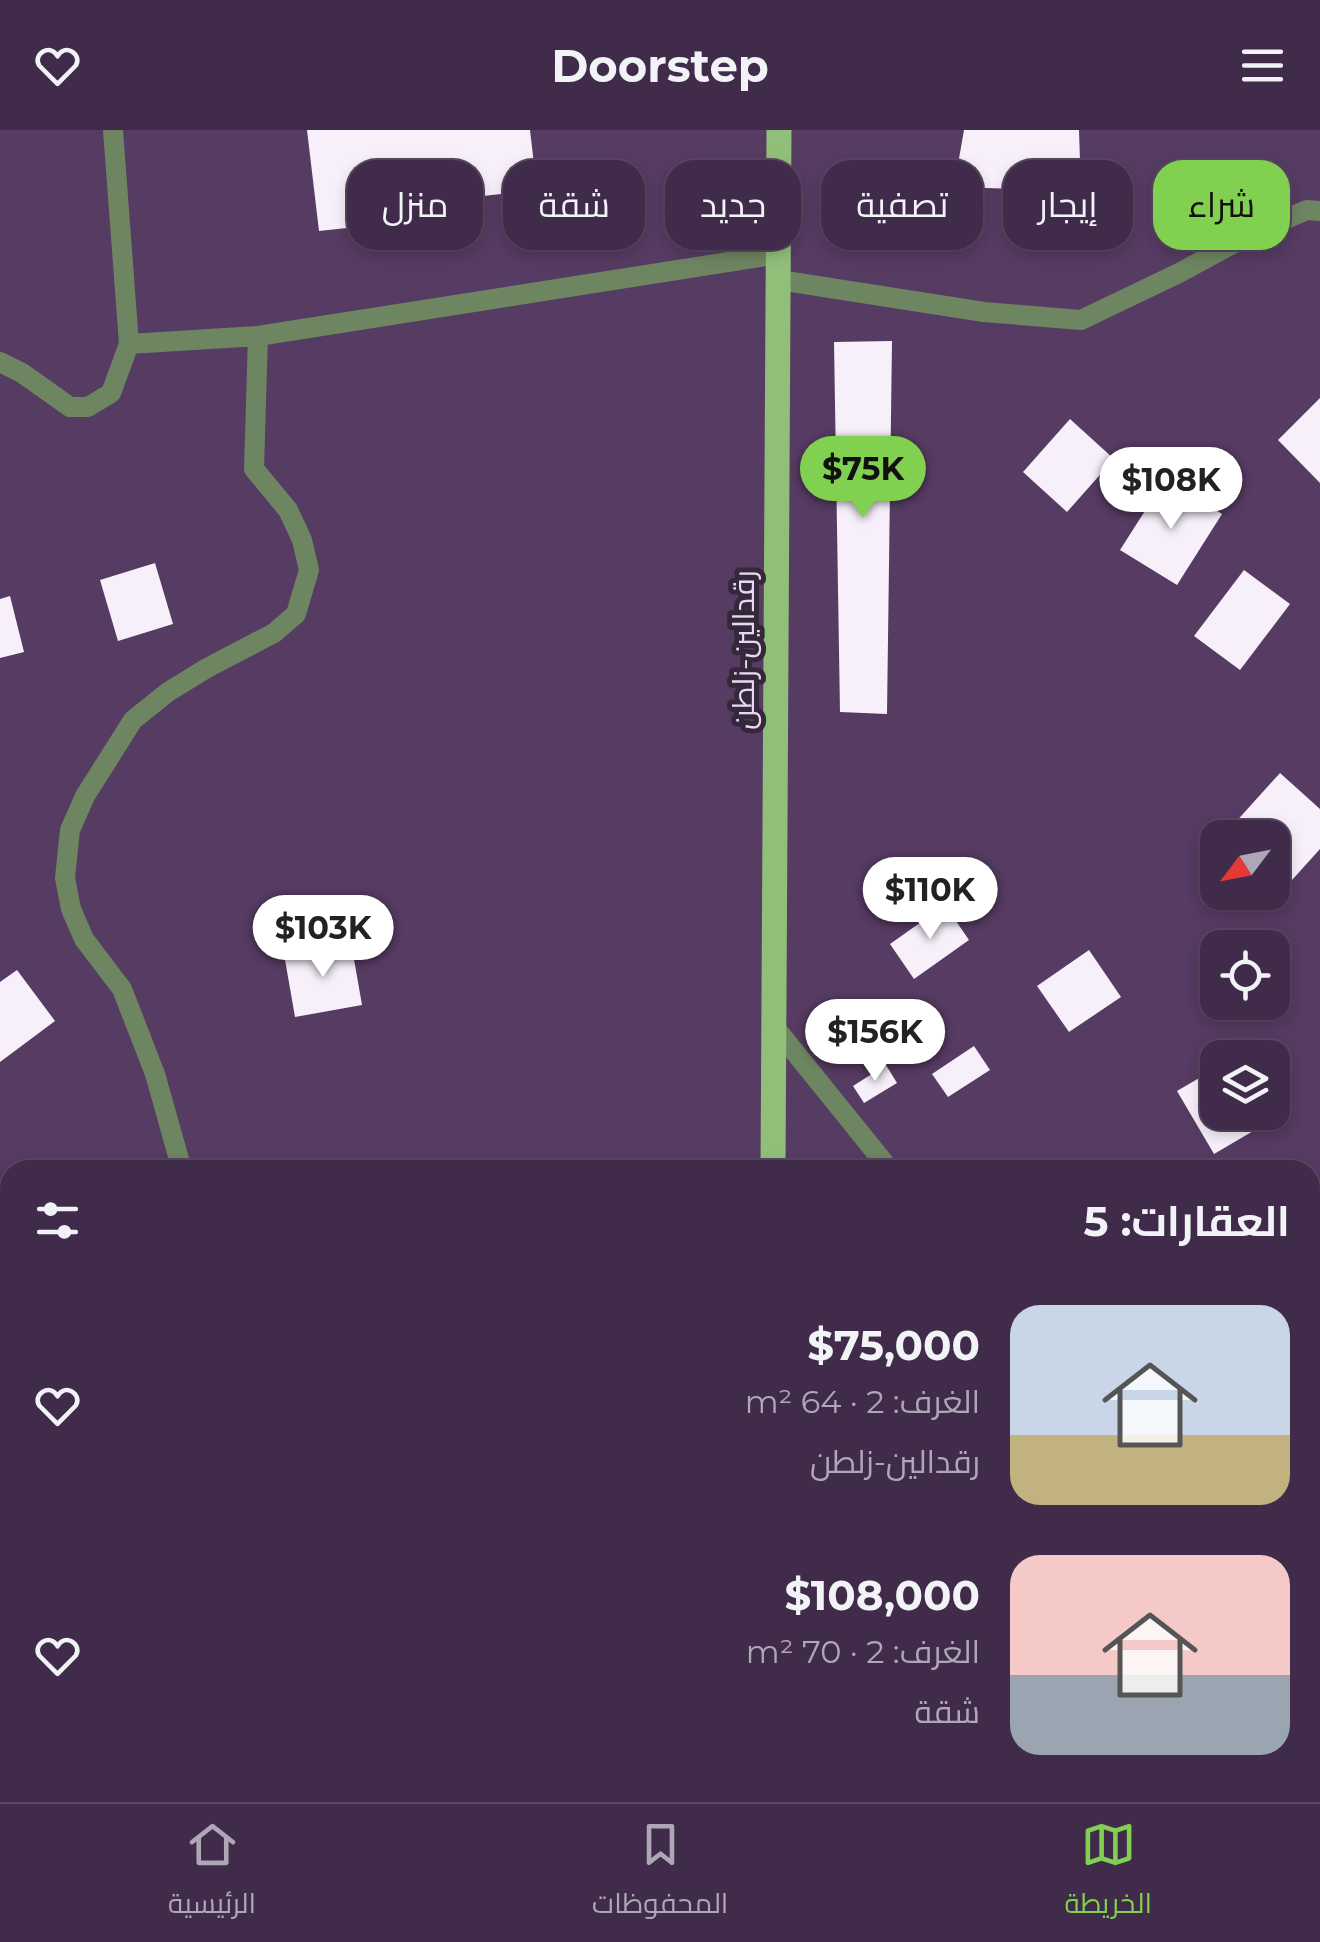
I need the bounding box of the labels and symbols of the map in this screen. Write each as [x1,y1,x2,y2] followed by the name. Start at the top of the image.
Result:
[804,436,922,521] pin: $75K
[1101,447,1241,532] pin: $108K
[725,570,762,730] street label: رقدالين-زلطن
[1200,820,1290,910] north arrow
[860,857,1000,942] pin: $110K
[253,895,393,980] pin: $103K
[805,999,945,1084] pin: $156K

